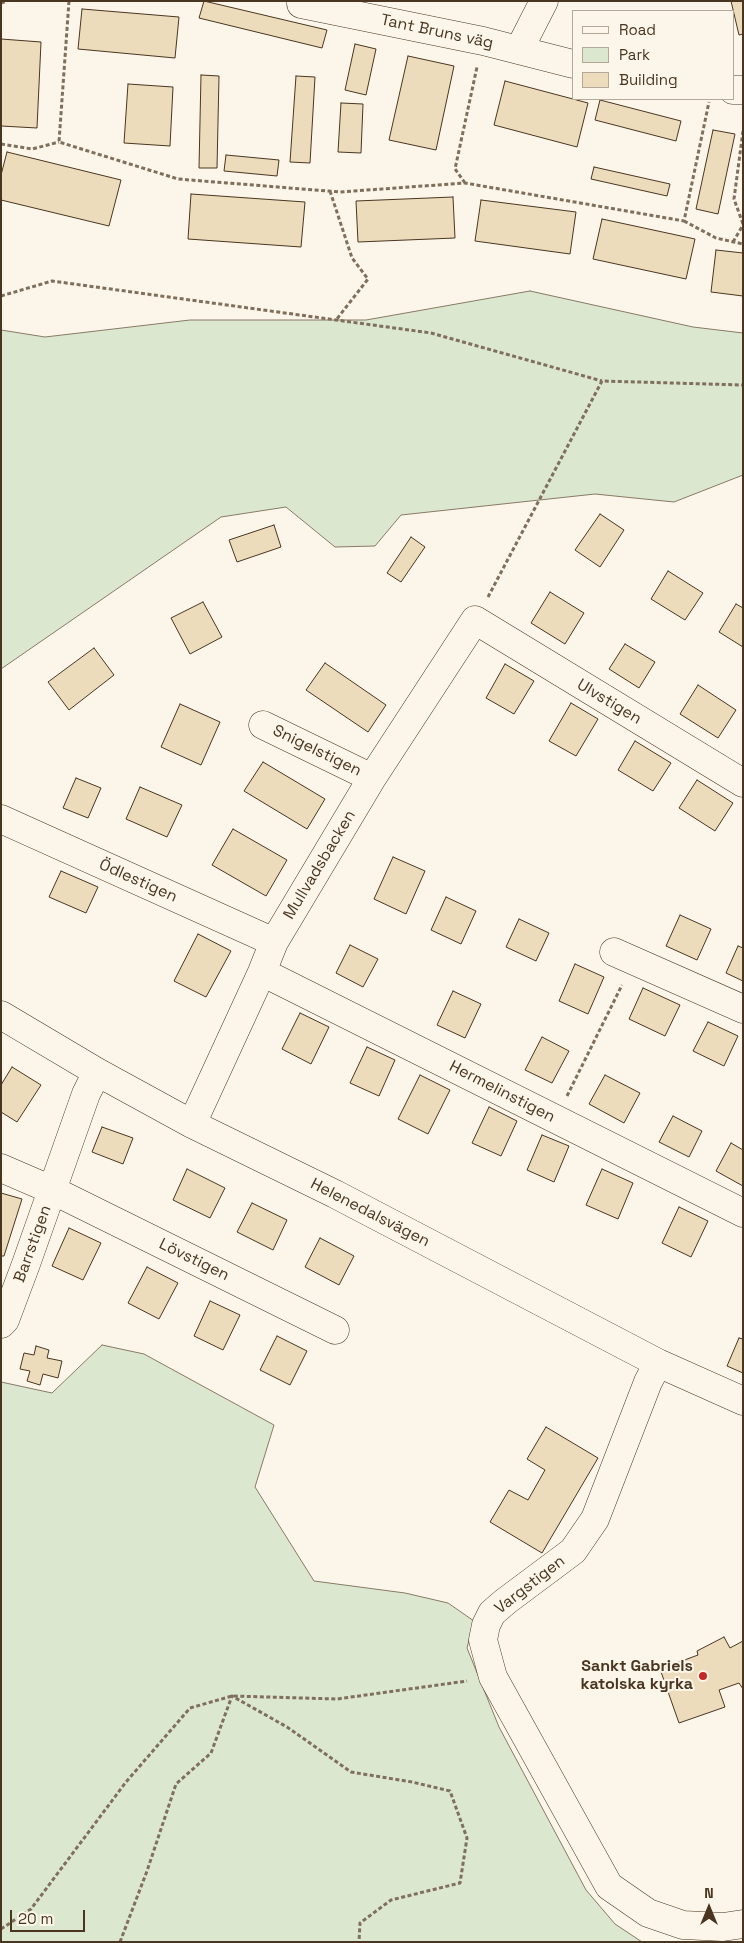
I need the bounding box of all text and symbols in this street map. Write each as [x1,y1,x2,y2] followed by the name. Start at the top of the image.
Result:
[572,10,734,100] legend
[379,11,495,53] street label: Tant Bruns väg
[619,20,656,39] text: Road
[619,45,650,64] text: Park
[619,70,678,89] text: Building
[573,675,645,729] street label: Ulvstigen
[270,721,364,781] street label: Snigelstigen
[280,807,360,923] street label: Mullvadsbacken
[96,855,180,907] street label: Ödlestigen
[446,1057,558,1127] street label: Hermelinstigen
[307,1175,433,1251] street label: Helenedalsvägen
[10,1203,56,1285] street label: Barrstigen
[156,1235,232,1285] street label: Lövstigen
[491,1552,569,1618] street label: Vargstigen
[581,1657,693,1695] place label: Sankt Gabriels katolska kyrka
[697,1670,709,1682] marker: Sankt Gabriels katolska kyrka
[684,1883,734,1933] north arrow
[704,1884,714,1902] text: N
[12,1900,88,1932] scale bar
[18,1909,53,1928] text: 20 m

